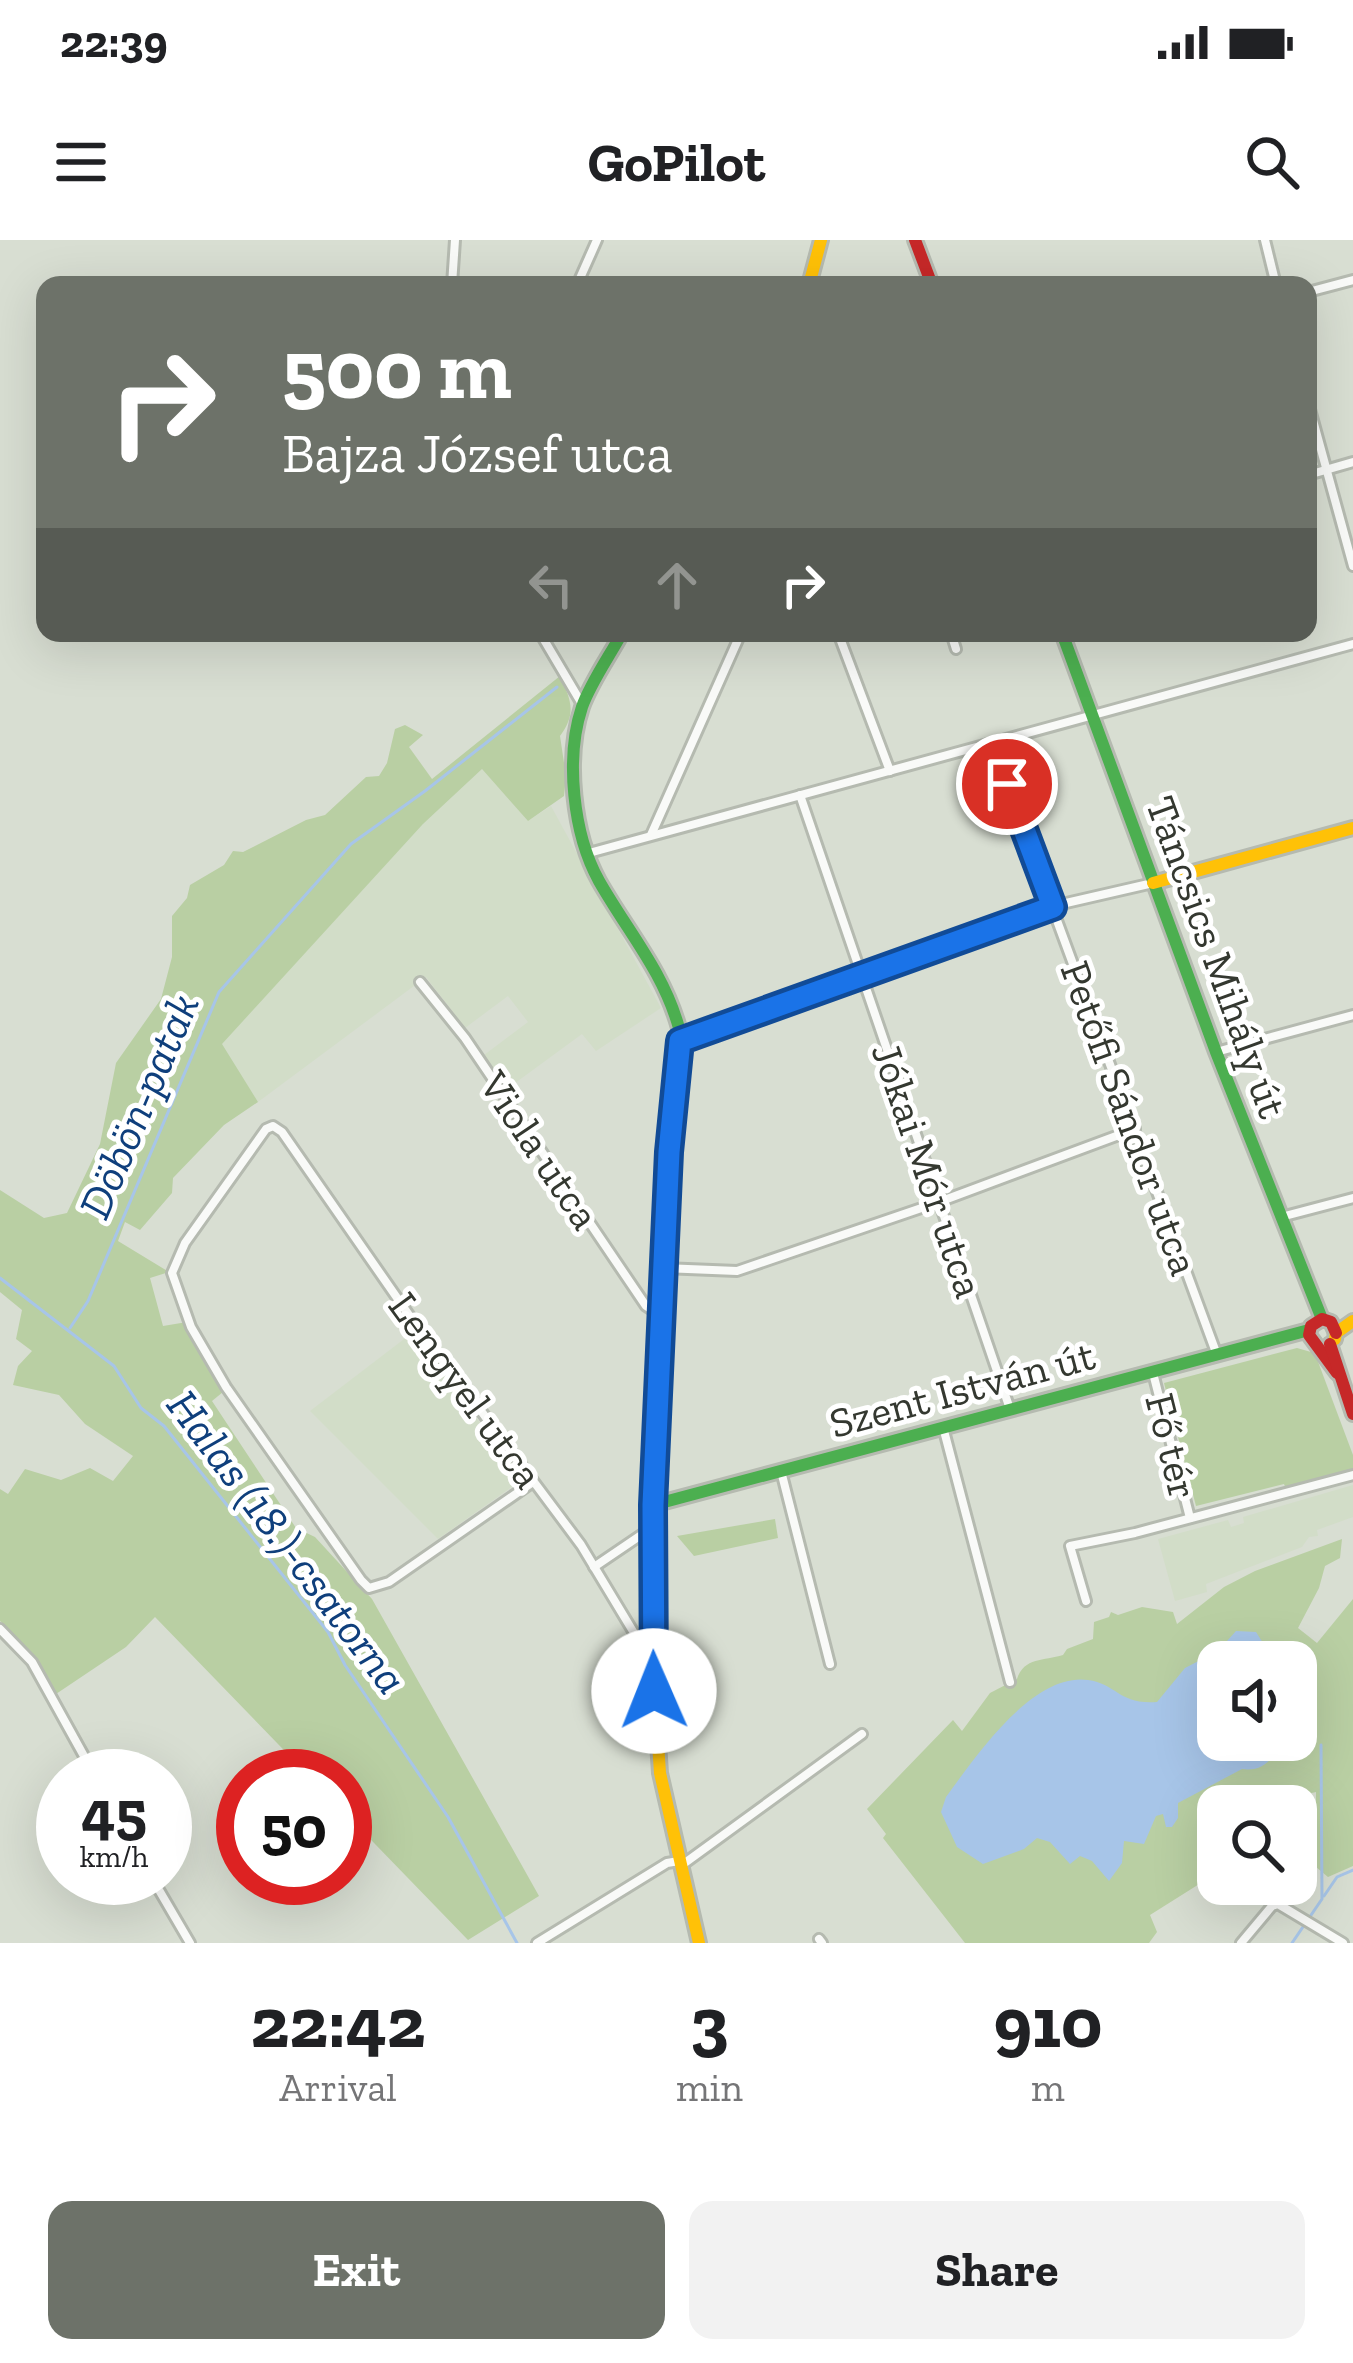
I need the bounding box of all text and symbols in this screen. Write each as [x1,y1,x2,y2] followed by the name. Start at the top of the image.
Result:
[60,15,168,69] text: 22:39
[48,129,114,195] icon: menu
[1239,129,1305,195] icon: search
[588,130,765,195] text: GoPilot
[282,319,512,420] text: 500 m
[84,324,240,480] icon: right
[282,421,673,486] text: Bajza József utca
[518,552,584,618] icon: left
[644,552,710,618] icon: ahead
[770,552,836,618] icon: right
[956,733,1058,835] pin
[974,751,1040,817] icon: arrive
[1135,789,1299,1125] street label: Táncsics Mihály út
[1050,954,1210,1282] street label: Petőfi Sándor utca
[67,985,211,1227] water label: Döbön-patak
[861,1036,995,1304] street label: Jókai Mór utca
[468,1060,611,1239] street label: Viola utca
[378,1282,554,1498] street label: Lengyel utca
[824,1329,1100,1449] street label: Szent István út
[155,1380,419,1704] water label: Halas (18.)-csatorna
[1134,1388,1210,1504] street label: Fő tér
[591,1628,717,1754] position arrow
[1197,1641,1317,1905] map controls
[1197,1641,1317,1761] button: sound
[216,1749,372,1905] speed limit sign: 50
[81,1776,147,1848] text: 45
[1197,1785,1317,1905] button: search
[80,1839,148,1875] text: km/h
[251,1979,425,2065] text: 22:42
[690,1979,729,2065] text: 3
[993,1979,1102,2065] text: 910
[279,2064,397,2111] text: Arrival
[676,2064,743,2111] text: min
[1031,2064,1065,2111] text: m
[48,2201,665,2339] button: Exit
[689,2201,1305,2339] button: Share

